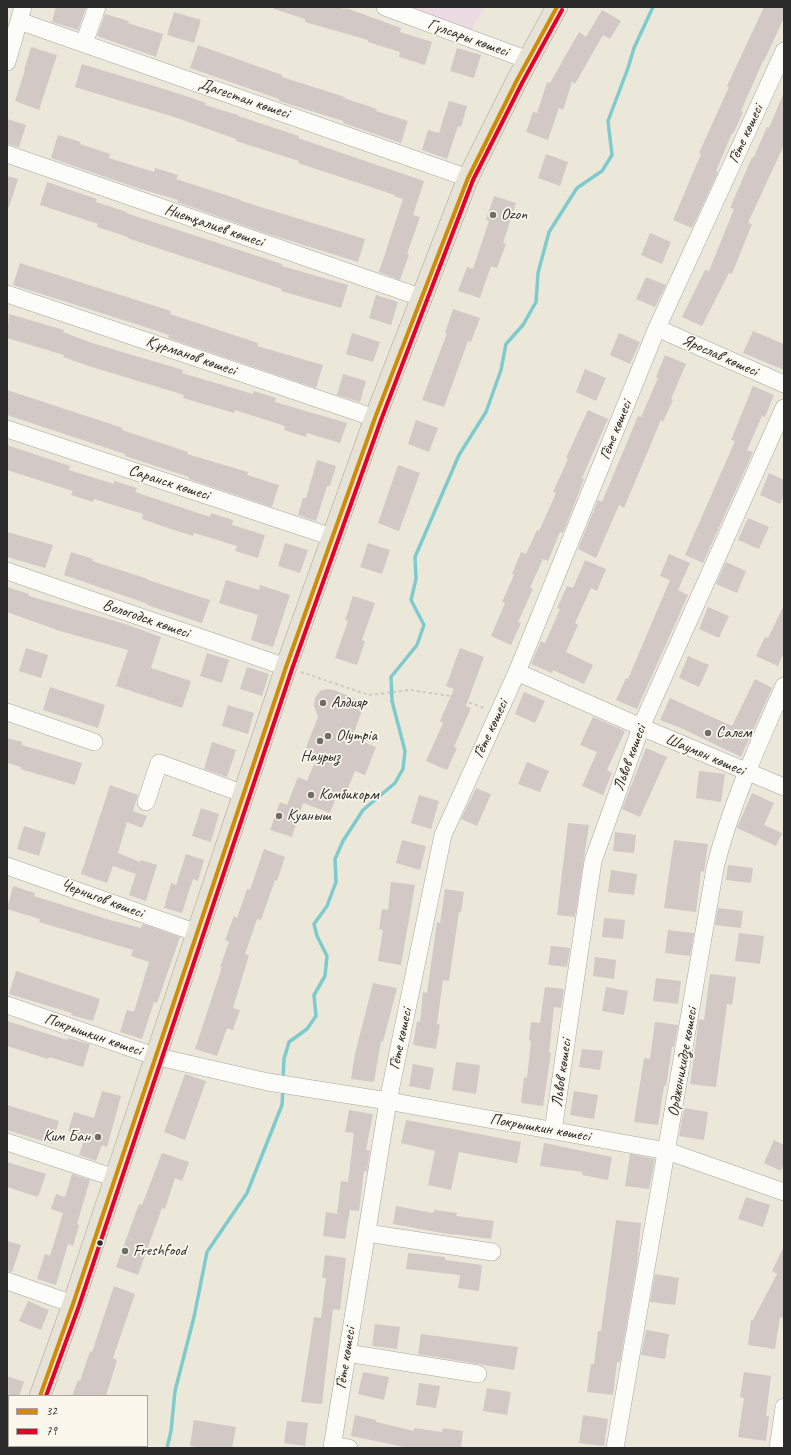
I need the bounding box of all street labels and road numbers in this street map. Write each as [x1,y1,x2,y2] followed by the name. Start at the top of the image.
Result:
[425,14,511,62] street label: Гүлсары көшесі
[196,75,292,123] street label: Дагестан көшесі
[724,102,768,166] street label: Гёте көшесі
[162,200,266,252] street label: Ниетқалиев көшесі
[679,331,761,381] street label: Ярослав көшесі
[143,332,239,380] street label: Құрманов көшесі
[595,398,637,462] street label: Гёте көшесі
[126,461,212,505] street label: Саранск көшесі
[100,595,192,643] street label: Вологодск көшесі
[469,697,513,761] street label: Гёте көшесі
[609,722,651,794] street label: Львов көшесі
[662,730,748,780] street label: Шаумян көшесі
[58,875,146,923] street label: Чернигов көшесі
[664,1006,702,1118] street label: Орджоникидзе көшесі
[385,1007,417,1071] street label: Гёте көшесі
[42,1009,144,1061] street label: Покрышкин көшесі
[548,1038,576,1108] street label: Львов көшесі
[488,1110,592,1146] street label: Покрышкин көшесі
[332,1326,360,1390] street label: Гёте көшесі

